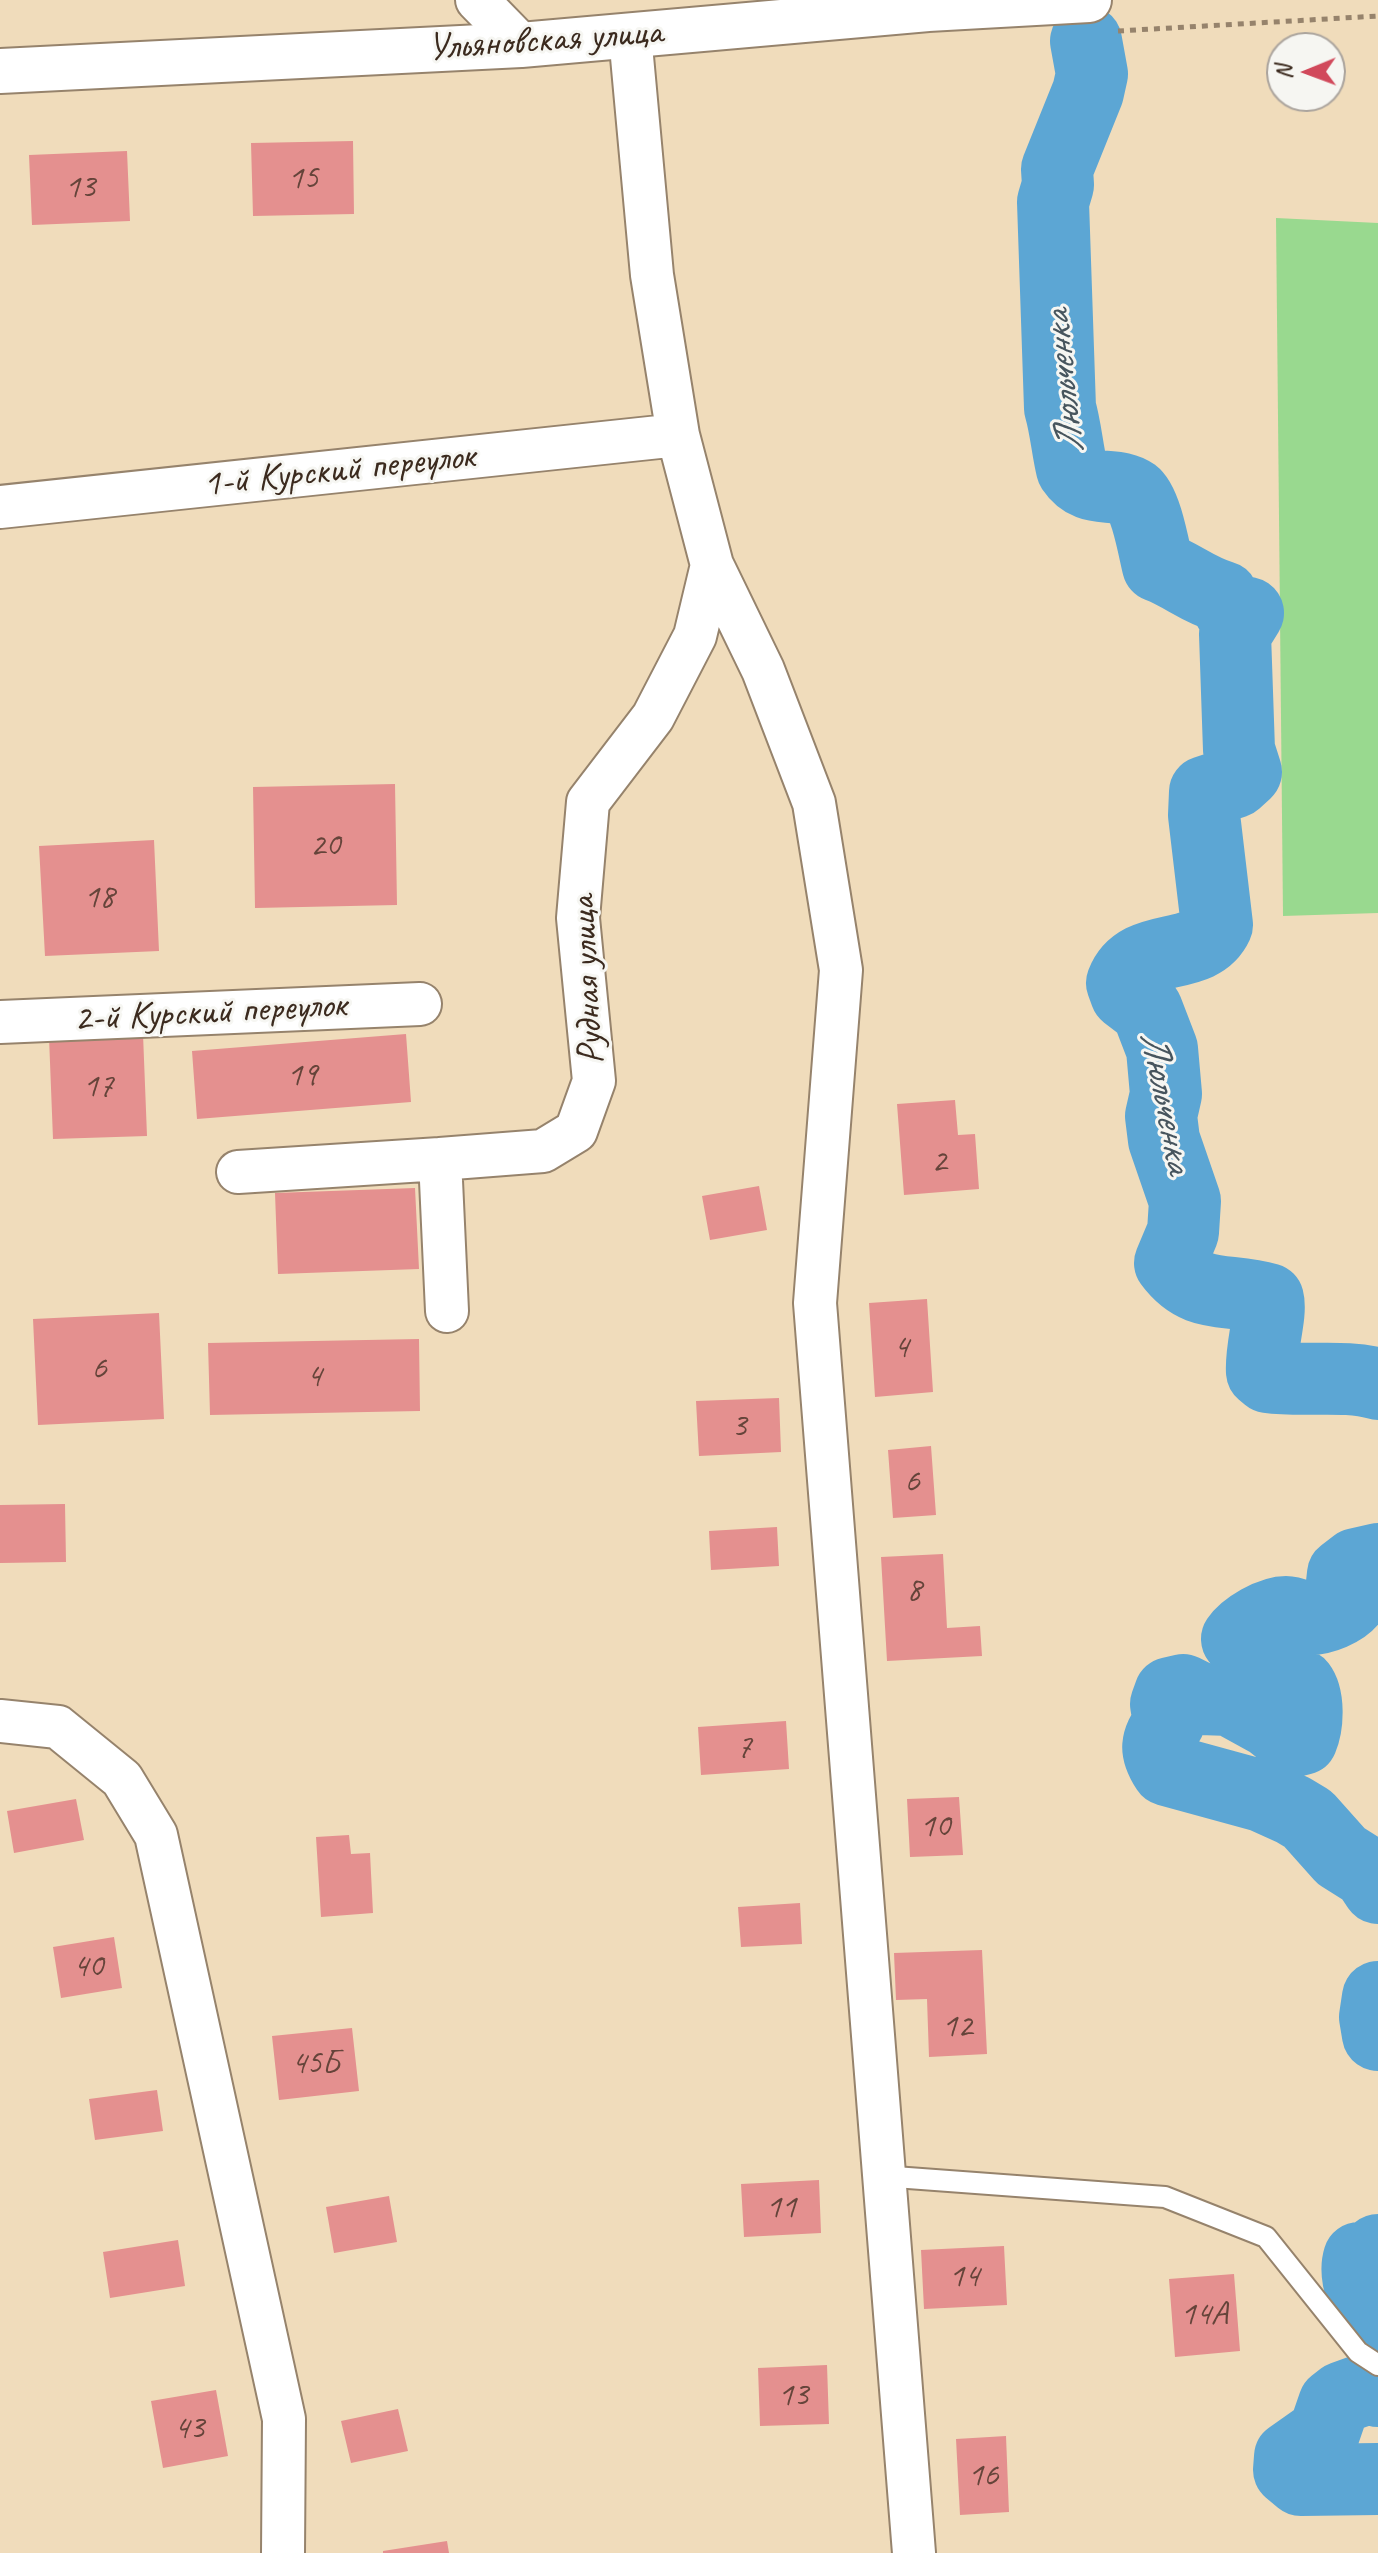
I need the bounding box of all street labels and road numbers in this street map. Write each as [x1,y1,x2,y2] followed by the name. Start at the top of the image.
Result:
[426,10,664,72] street label: Ульяновская улица
[201,434,477,508] street label: 1-й Курский переулок
[561,894,615,1066] street label: Рудная улица
[72,983,348,1043] street label: 2-й Курский переулок

